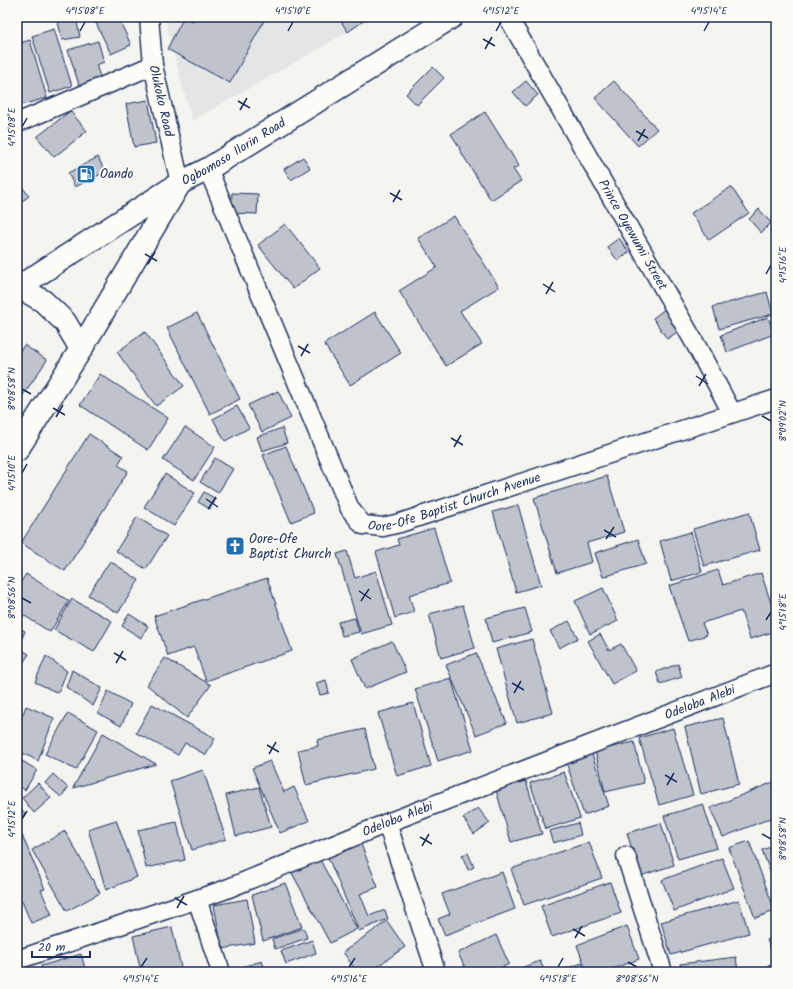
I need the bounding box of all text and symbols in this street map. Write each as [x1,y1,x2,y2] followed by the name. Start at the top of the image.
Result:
[65,3,106,19] text: 4°15'08"E
[275,3,312,19] text: 4°15'10"E
[483,3,521,19] text: 4°15'12"E
[691,3,728,19] text: 4°15'14"E
[143,63,180,139] street label: Olukoko Road
[4,106,20,147] text: 4°15'08"E
[178,112,290,191] street label: Ogbomoso Ilorin Road
[75,163,97,185] fuel station icon: Oando
[100,164,133,185] place label: Oando
[593,175,673,295] street label: Prince Oyewumi Street
[775,245,791,283] text: 4°15'16"E
[4,367,20,411] text: 8°08'58"N
[775,400,791,442] text: 8°09'02"N
[4,454,20,491] text: 4°15'10"E
[367,467,543,538] street label: Oore-Ofe Baptist Church Avenue
[249,529,332,565] place label: Oore-Ofe Baptist Church
[224,535,246,557] church icon: Oore-Ofe Baptist Church
[4,576,20,619] text: 8°08'56"N
[775,592,791,631] text: 4°15'18"E
[661,679,739,726] street label: Odeloba Alebi
[359,795,437,843] street label: Odeloba Alebi
[4,799,20,837] text: 4°15'12"E
[775,817,791,861] text: 8°08'58"N
[32,933,90,959] scale bar
[38,938,66,957] text: 20 m
[123,971,160,987] text: 4°15'14"E
[331,971,369,987] text: 4°15'16"E
[539,971,578,987] text: 4°15'18"E
[616,971,659,987] text: 8°08'56"N

